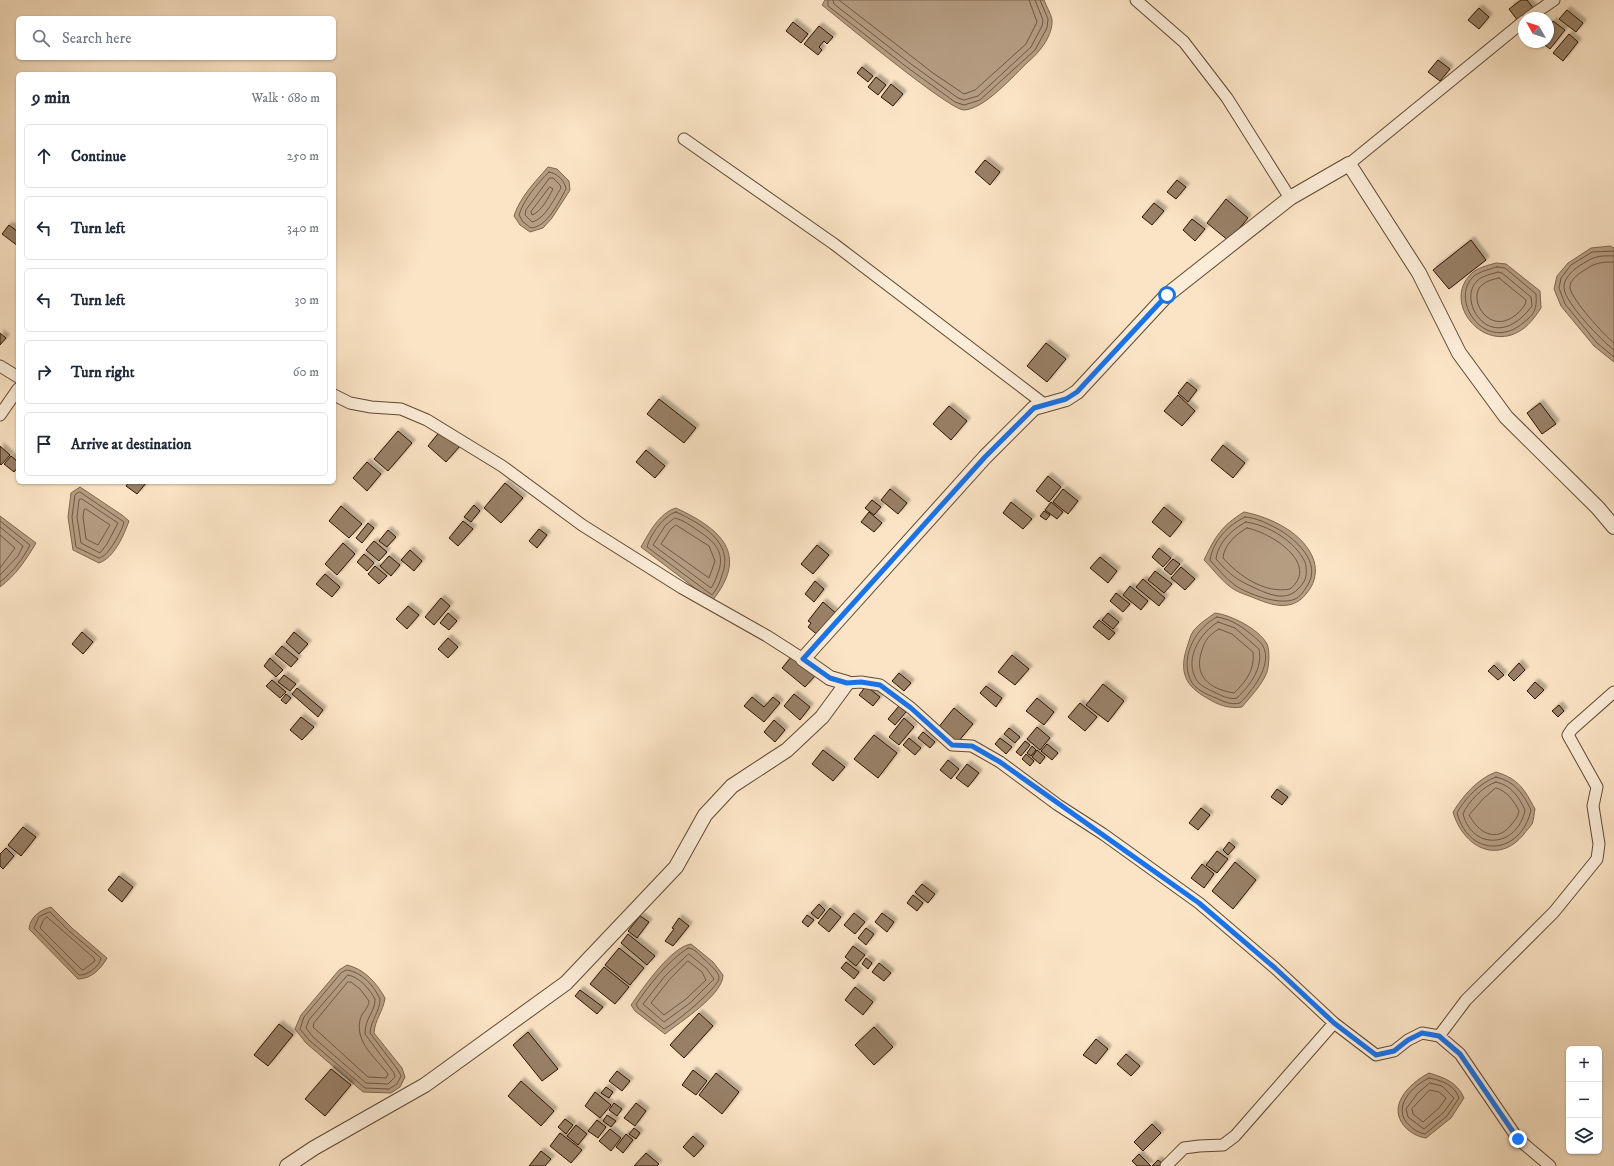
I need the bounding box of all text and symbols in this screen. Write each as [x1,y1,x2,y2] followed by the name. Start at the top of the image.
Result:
[1518,12,1554,48] north arrow
[16,16,336,60] search box
[30,27,52,49] icon: search
[62,29,131,48] text: Search here
[32,87,70,109] text: 9 min
[251,90,320,106] text: Walk · 680 m
[33,145,55,167] icon: ahead
[71,147,126,166] text: Continue
[287,148,319,164] text: 250 m
[33,217,55,239] icon: left
[71,219,125,238] text: Turn left
[287,220,319,236] text: 340 m
[1158,286,1176,304] route start
[33,289,55,311] icon: left
[71,291,125,310] text: Turn left
[295,292,319,308] text: 30 m
[33,361,55,383] icon: right
[71,363,134,382] text: Turn right
[293,364,319,380] text: 60 m
[33,433,55,455] icon: arrive
[71,435,191,454] text: Arrive at destination
[1566,1046,1602,1154] map controls
[1566,1046,1602,1082] button: +
[1566,1082,1602,1118] button: −
[1566,1118,1602,1154] button: layers
[1509,1130,1527,1148] route end

